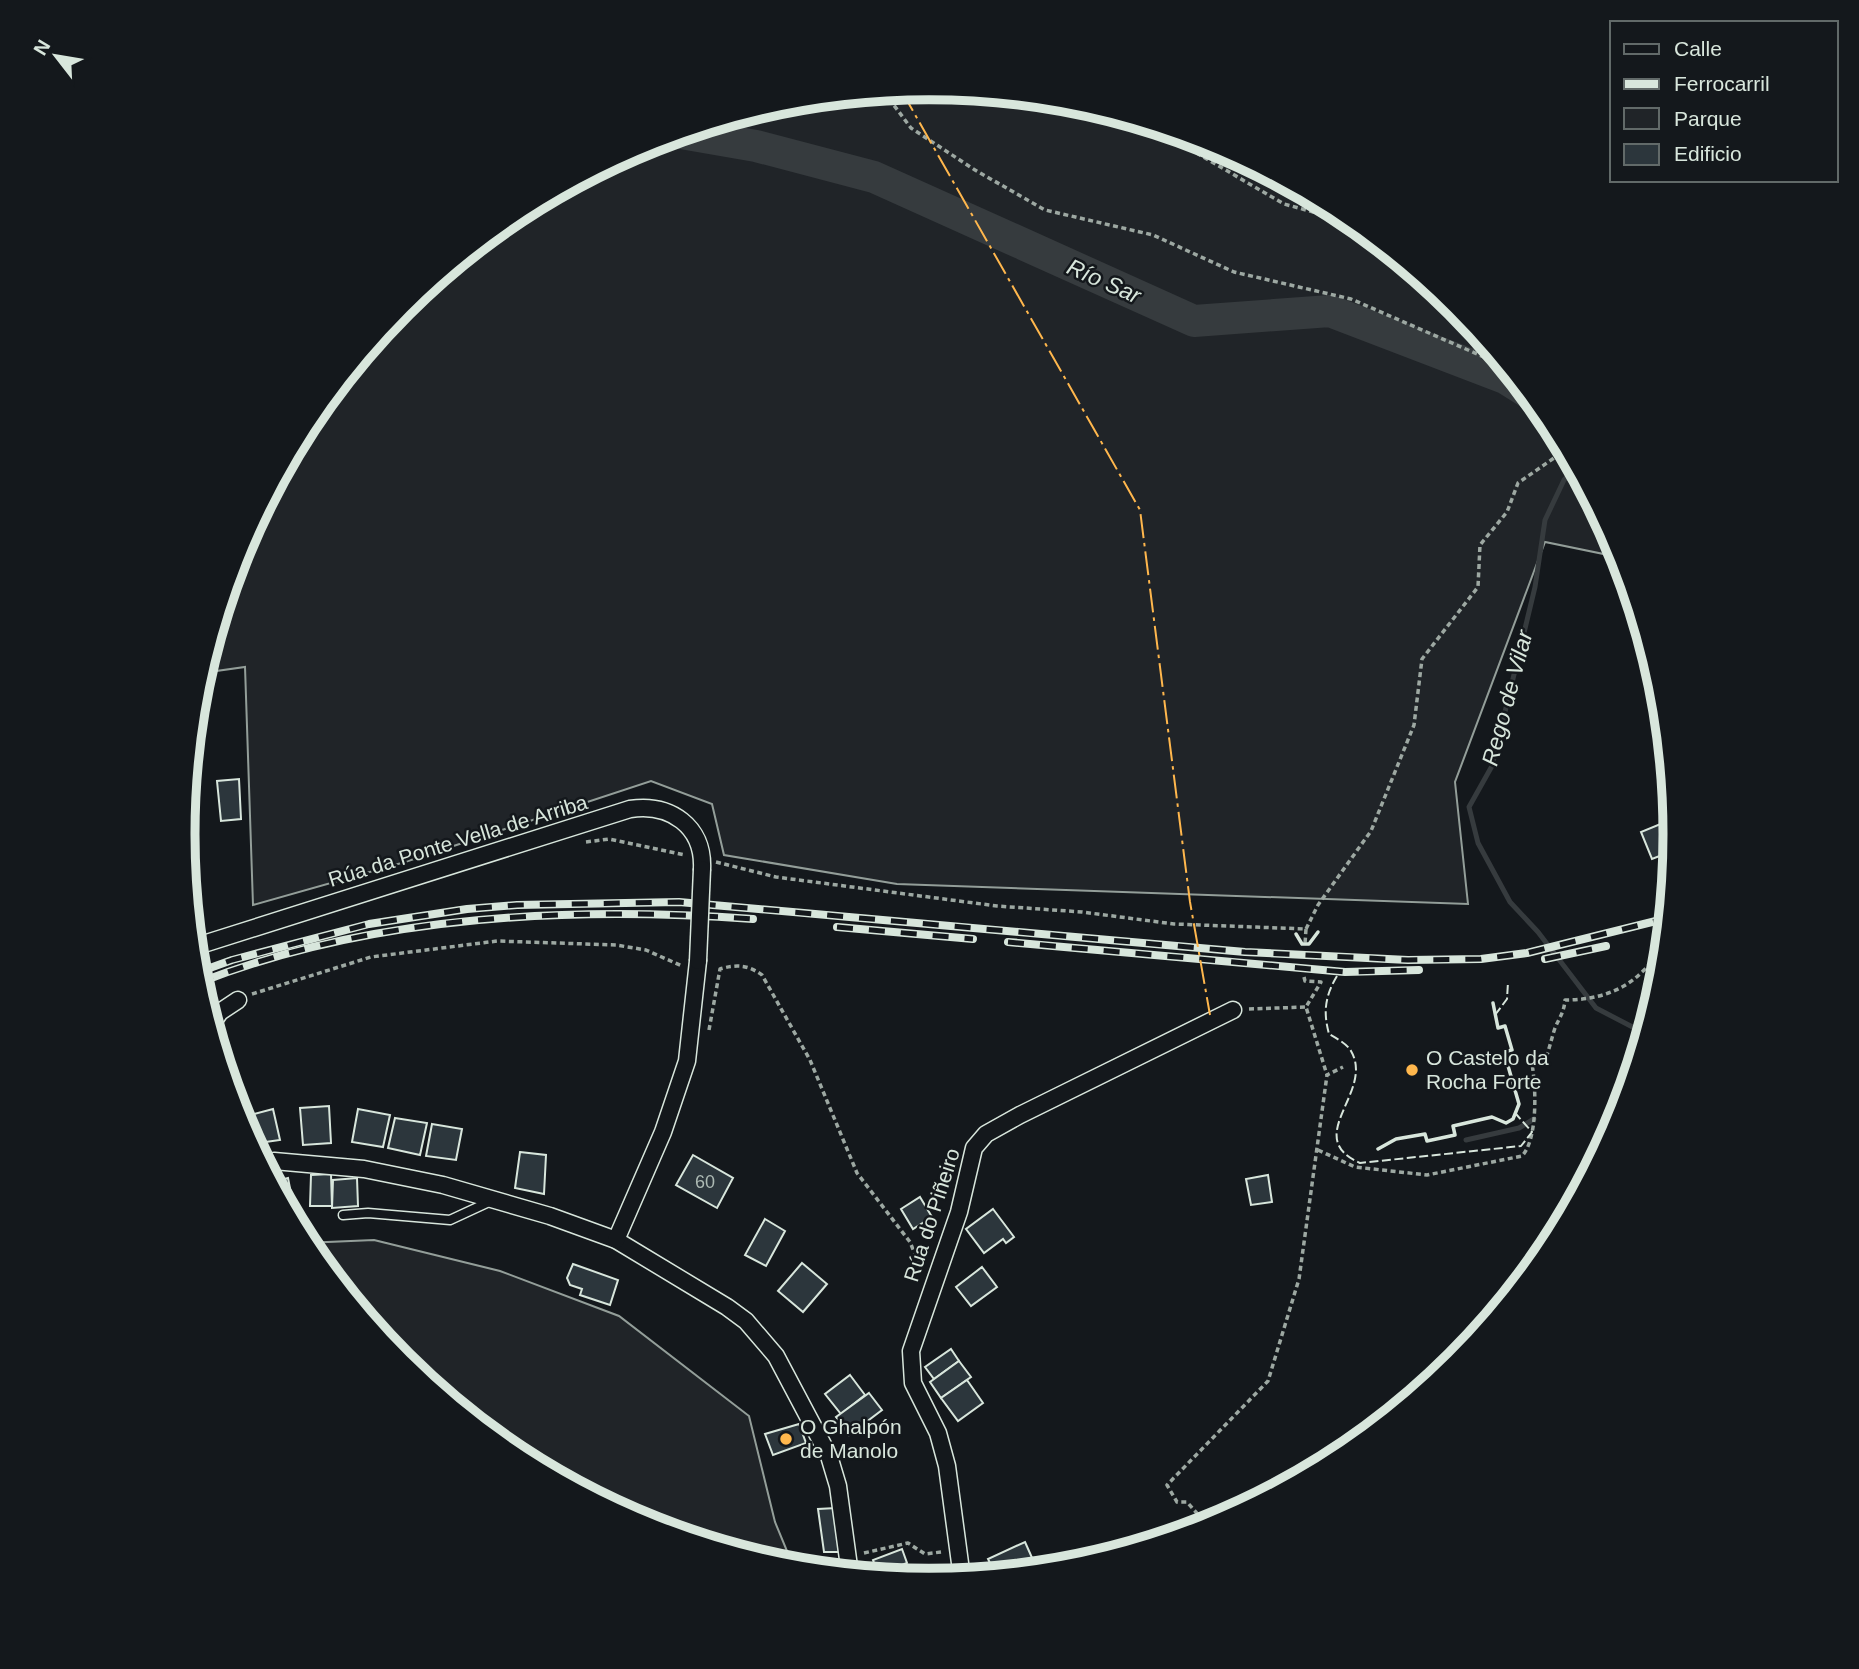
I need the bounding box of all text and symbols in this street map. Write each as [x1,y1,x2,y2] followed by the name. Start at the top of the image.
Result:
[21,21,91,91] north arrow
[1610,21,1838,182] legend
[29,36,54,59] text: N
[1674,37,1722,60] text: Calle
[1674,72,1770,95] text: Ferrocarril
[1674,107,1742,130] text: Parque
[1674,142,1742,165] text: Edificio
[1063,253,1146,309] water label: Río Sar
[1476,626,1538,768] water label: Rego de Vilar
[326,790,590,891] street label: Rúa da Ponte Vella de Arriba
[1426,1046,1549,1093] place label: O Castelo da Rocha Forte
[1404,1062,1420,1078] marker: O Castelo da Rocha Forte
[899,1145,964,1284] street label: Rúa do Piñeiro
[695,1172,715,1192] house number: 60
[800,1415,902,1462] place label: O Ghalpón de Manolo
[778,1431,794,1447] marker: O Ghalpón de Manolo

